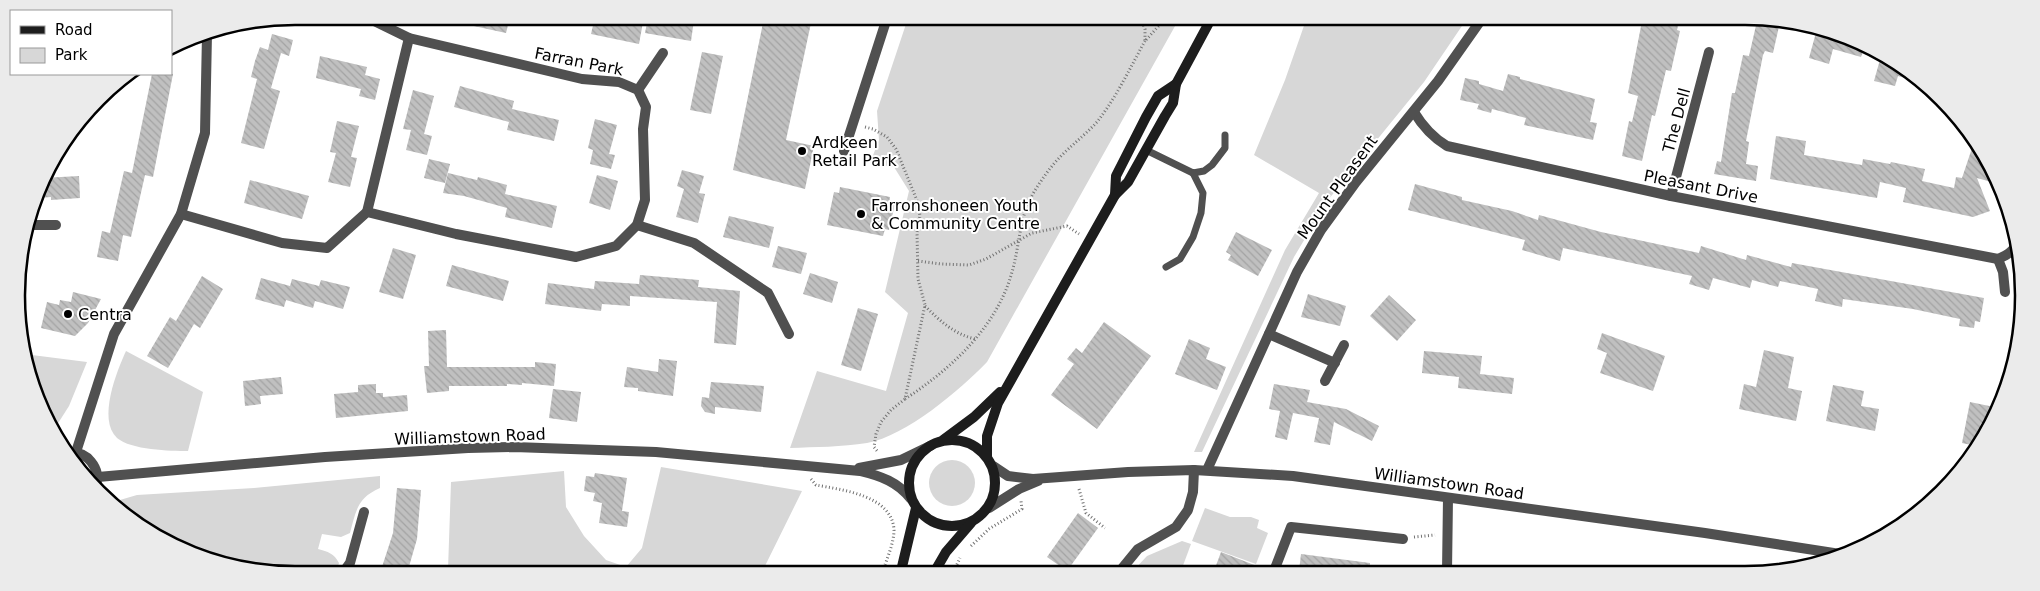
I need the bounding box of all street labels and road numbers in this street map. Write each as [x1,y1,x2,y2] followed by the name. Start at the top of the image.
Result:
[533,44,626,80] street label: Farran Park
[1659,86,1694,155] street label: The Dell
[1293,132,1381,243] street label: Mount Pleasent
[1642,166,1760,207] street label: Pleasant Drive
[394,424,546,449] street label: Williamstown Road
[1373,464,1525,503] street label: Williamstown Road

